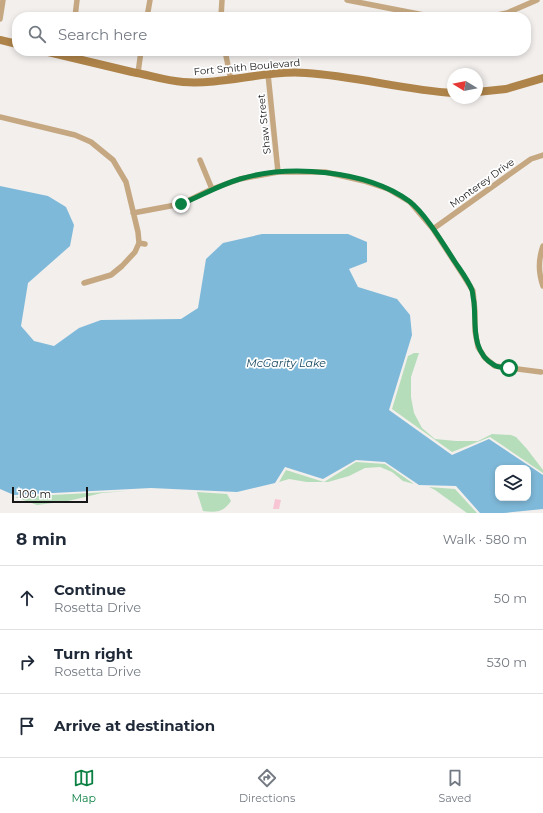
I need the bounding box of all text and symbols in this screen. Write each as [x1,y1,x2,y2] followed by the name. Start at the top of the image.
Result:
[12,12,531,56] search box
[26,23,48,45] icon: search
[58,25,147,44] text: Search here
[193,56,301,78] street label: Fort Smith Boulevard
[447,68,483,104] north arrow
[254,93,274,155] street label: Shaw Street
[447,155,517,211] street label: Monterey Drive
[172,195,190,213] route end
[246,356,326,370] water label: McGarity Lake
[500,359,518,377] route start
[495,465,531,501] map controls
[495,465,531,501] button: layers
[12,485,88,504] scale bar
[18,487,51,501] text: 100 m
[16,529,67,549] text: 8 min
[443,531,527,547] text: Walk · 580 m
[54,580,126,599] text: Continue
[16,587,38,609] icon: ahead
[494,590,527,606] text: 50 m
[54,599,141,615] text: Rosetta Drive
[54,644,133,663] text: Turn right
[16,651,38,673] icon: right
[487,654,527,670] text: 530 m
[54,663,141,679] text: Rosetta Drive
[16,715,38,737] icon: arrive
[54,716,215,735] text: Arrive at destination
[72,767,96,805] tab: Map
[239,767,295,805] tab: Directions
[438,767,471,805] tab: Saved

